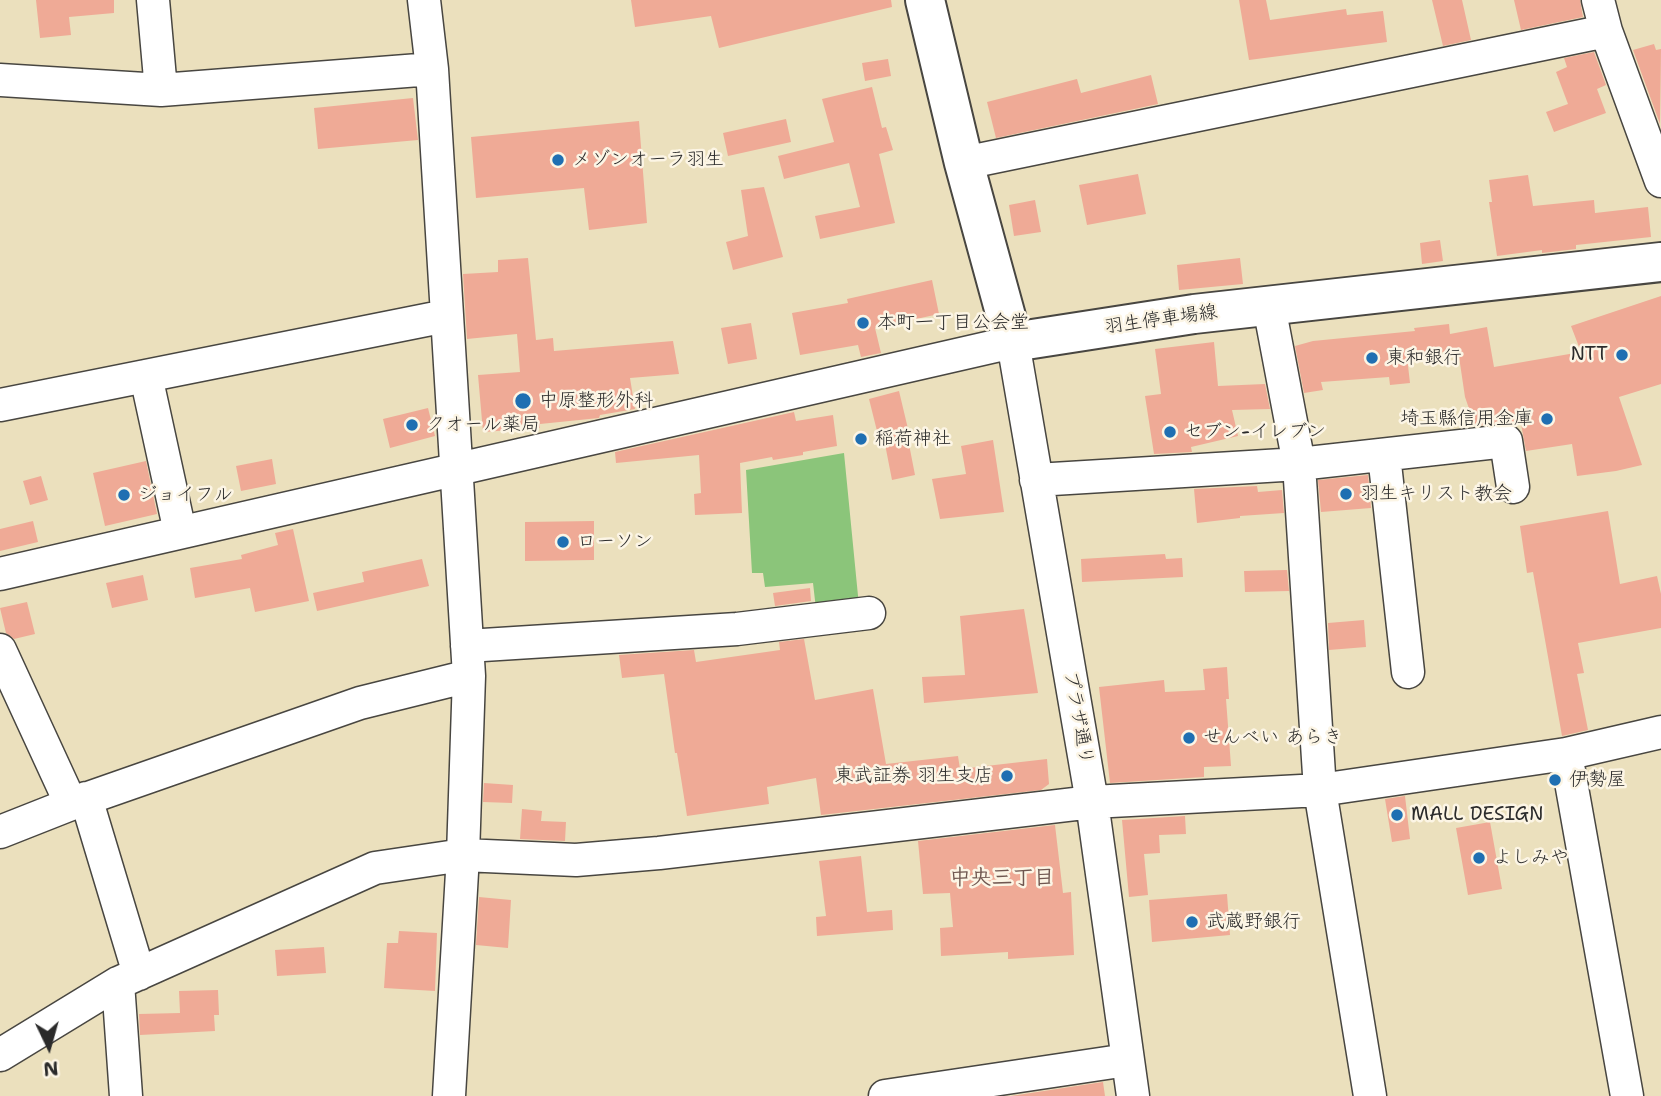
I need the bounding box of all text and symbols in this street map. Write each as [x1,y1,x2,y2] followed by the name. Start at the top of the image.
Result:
[572,149,724,171] place label: メゾンオーラ羽生
[550,152,566,168] marker: メゾンオーラ羽生
[1103,301,1219,339] street label: 羽生停車場線
[877,312,1029,334] place label: 本町一丁目公会堂
[855,315,871,331] marker: 本町一丁目公会堂
[1570,344,1608,366] place label: NTT
[1386,347,1462,369] place label: 東和銀行
[1614,347,1630,363] marker: NTT
[1364,350,1380,366] marker: 東和銀行
[539,390,653,412] place label: 中原整形外科
[513,391,533,411] marker: 中原整形外科
[1400,408,1533,430] place label: 埼玉縣信用金庫
[1539,411,1555,427] marker: 埼玉縣信用金庫
[426,414,540,436] place label: クオール薬局
[404,417,420,433] marker: クオール薬局
[1184,421,1326,443] place label: セブン-イレブン
[1162,424,1178,440] marker: セブン-イレブン
[875,428,951,450] place label: 稲荷神社
[853,431,869,447] marker: 稲荷神社
[1360,483,1512,505] place label: 羽生キリスト教会
[138,484,233,506] place label: ジョイフル
[1338,486,1354,502] marker: 羽生キリスト教会
[116,487,132,503] marker: ジョイフル
[577,531,653,553] place label: ローソン
[555,534,571,550] marker: ローソン
[1059,669,1097,767] street label: プラザ通り
[1203,727,1342,749] place label: せんべい あらき
[1181,730,1197,746] marker: せんべい あらき
[835,765,993,787] place label: 東武証券 羽生支店
[999,768,1015,784] marker: 東武証券 羽生支店
[1569,769,1626,791] place label: 伊勢屋
[1547,772,1563,788] marker: 伊勢屋
[1411,804,1543,826] place label: MALL DESIGN
[1389,807,1405,823] marker: MALL DESIGN
[1493,847,1569,869] place label: よしみや
[1471,850,1487,866] marker: よしみや
[950,866,1054,892] district label: 中央三丁目
[1206,911,1301,933] place label: 武蔵野銀行
[1184,914,1200,930] marker: 武蔵野銀行
[14,1012,84,1082] north arrow
[42,1055,59,1082] text: N

